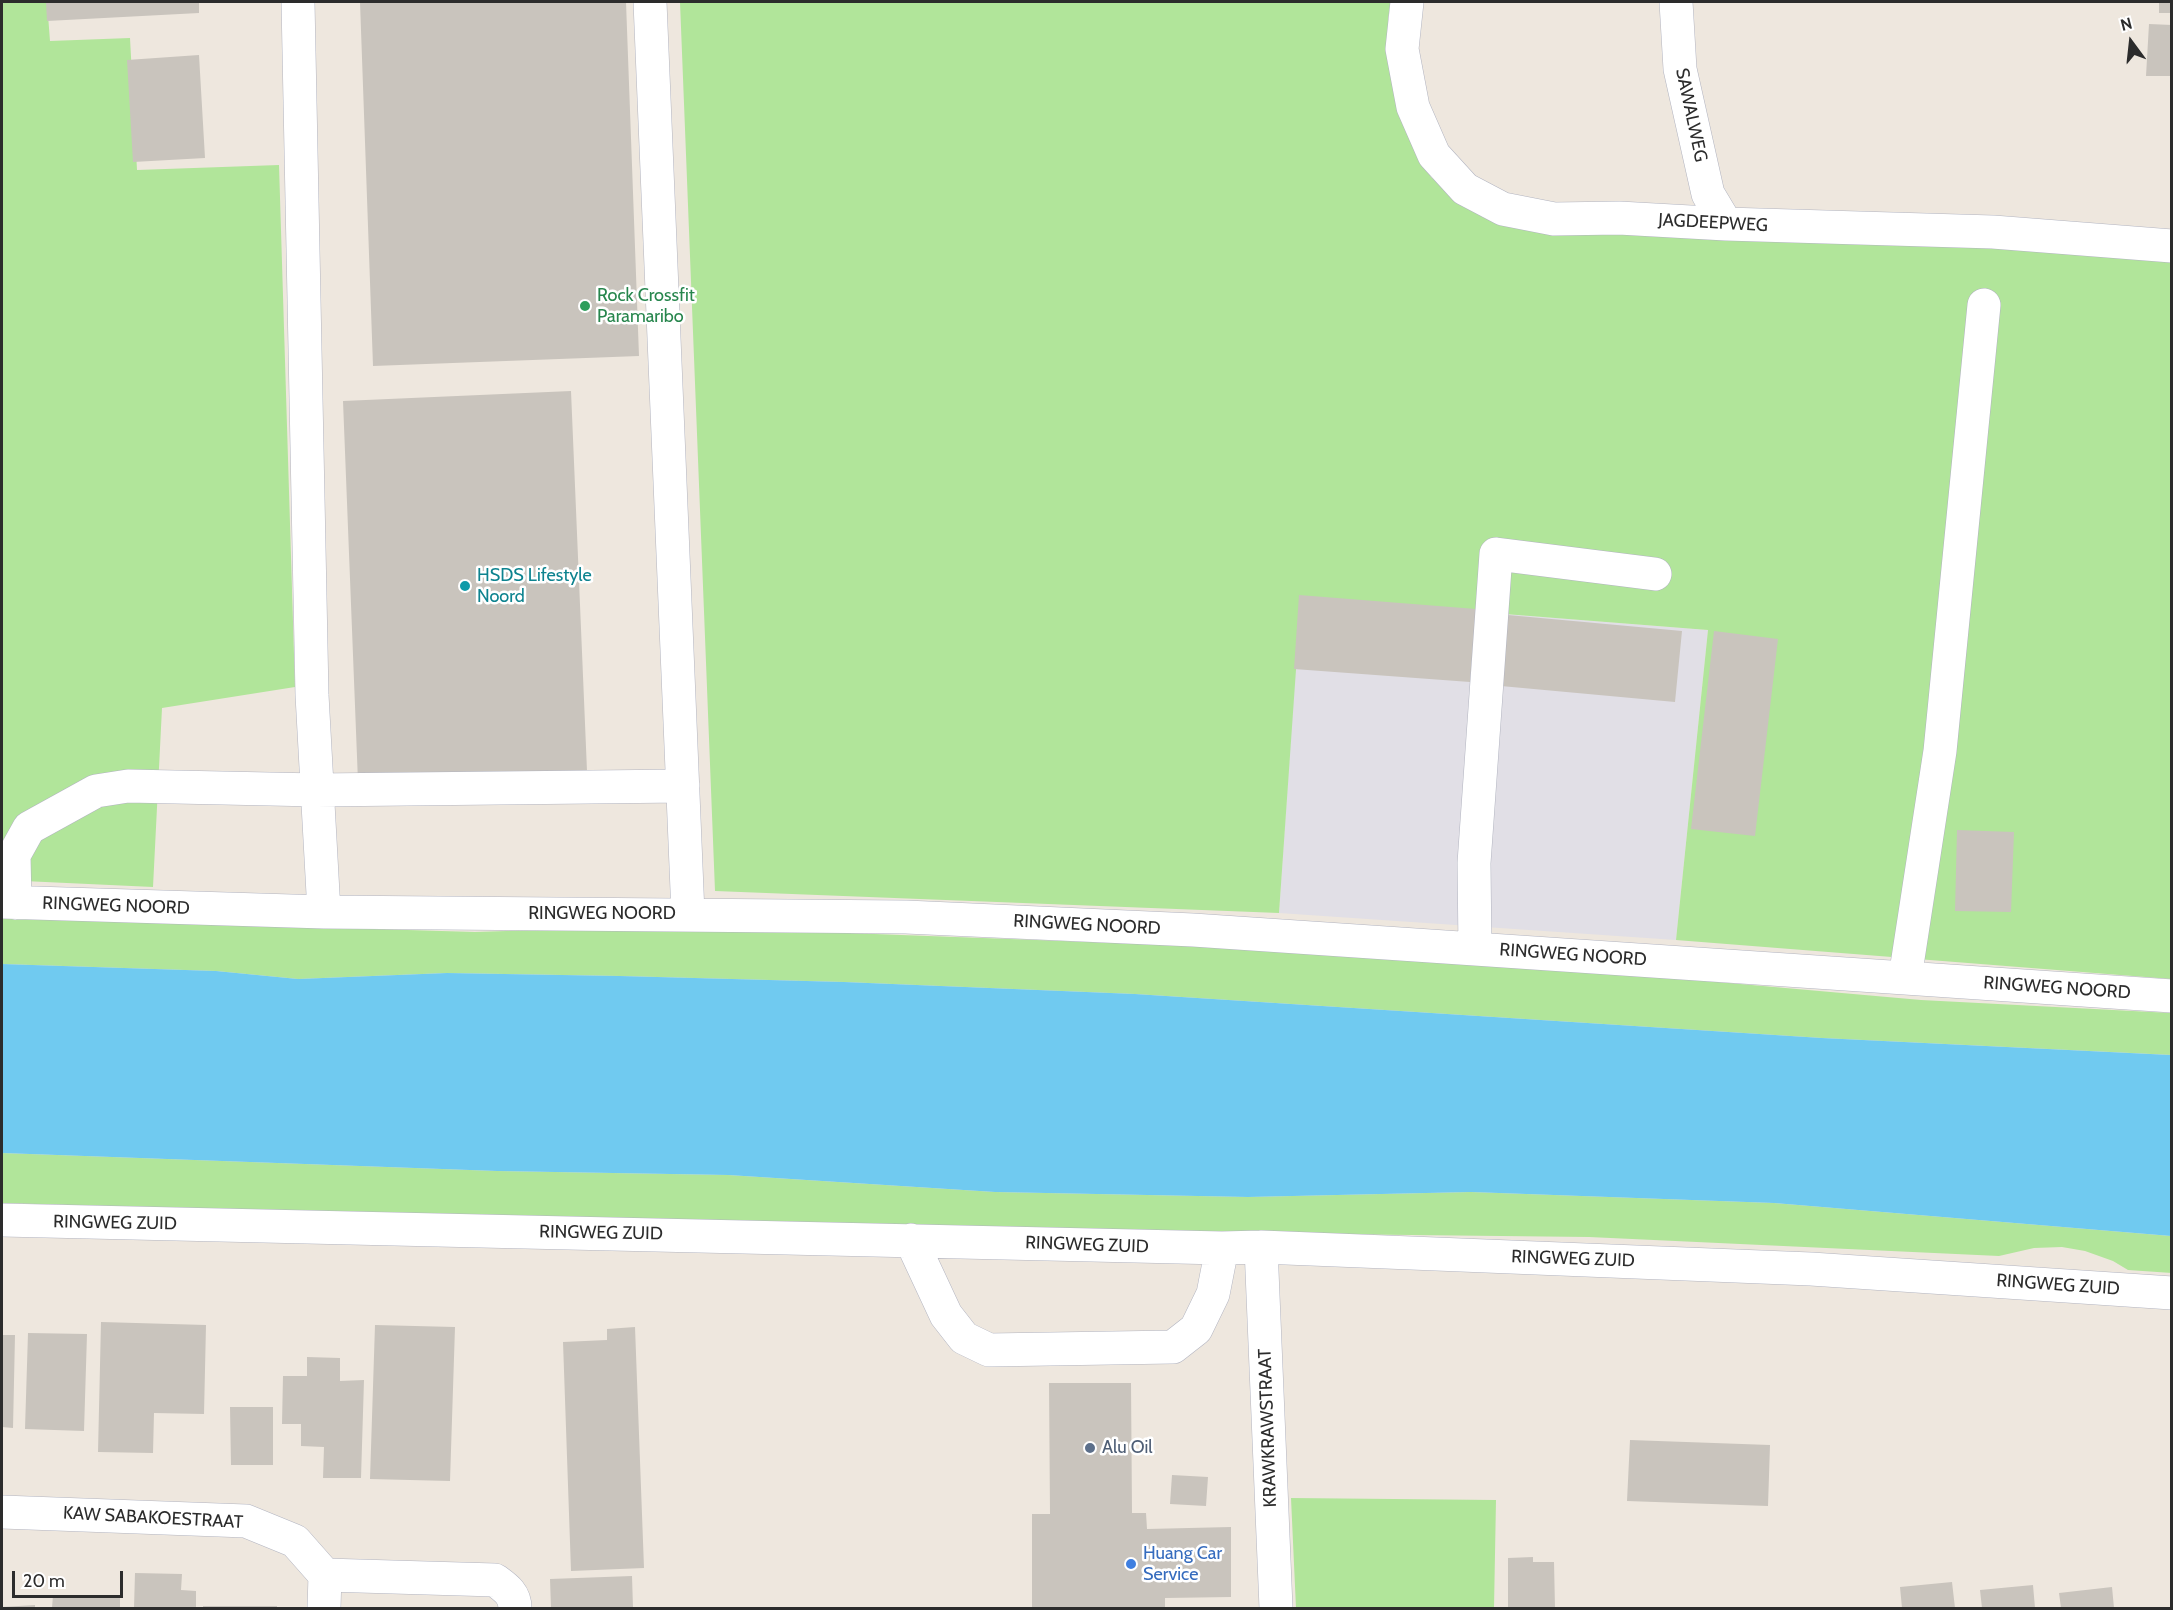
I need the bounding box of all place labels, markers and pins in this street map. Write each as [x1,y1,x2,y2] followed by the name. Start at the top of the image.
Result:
[597,285,695,328] place label: Rock Crossfit Paramaribo
[578,299,592,313] marker: Rock Crossfit Paramaribo
[477,565,592,608] place label: HSDS Lifestyle Noord
[458,579,472,593] marker: HSDS Lifestyle Noord
[1102,1437,1152,1459] place label: Alu Oil
[1083,1441,1097,1455] marker: Alu Oil
[1143,1543,1222,1586] place label: Huang Car Service
[1124,1557,1138,1571] marker: Huang Car Service

